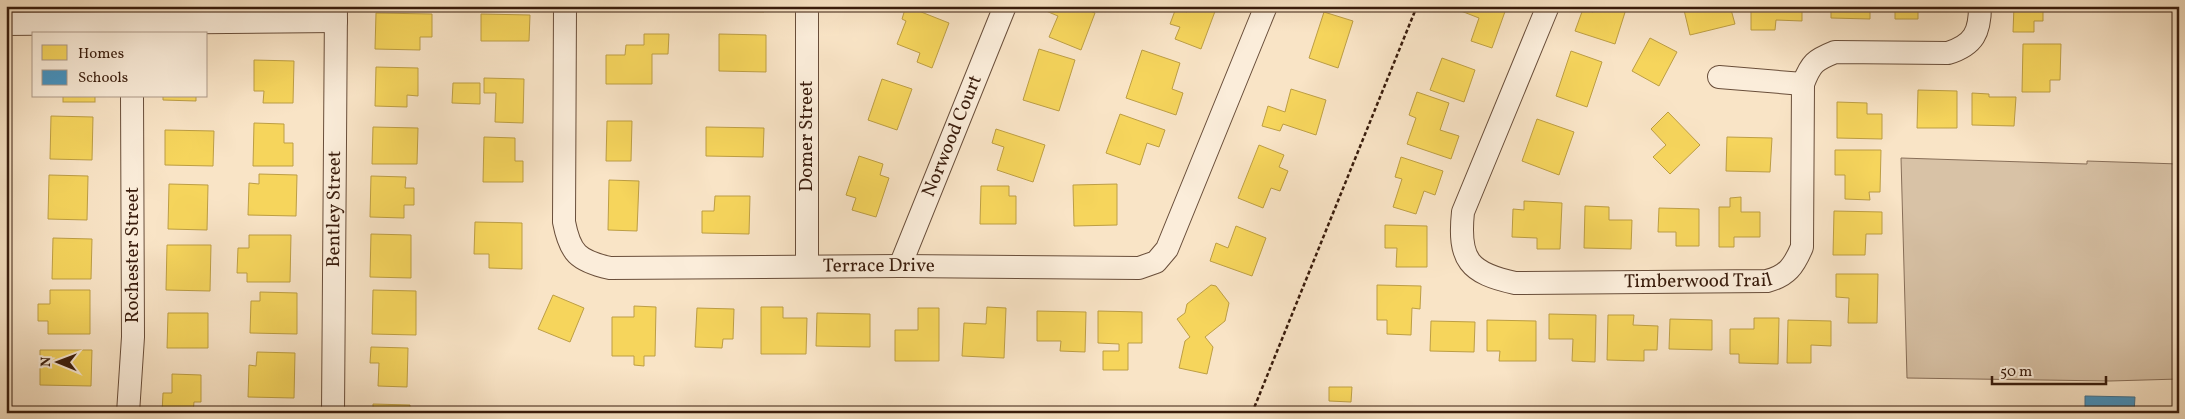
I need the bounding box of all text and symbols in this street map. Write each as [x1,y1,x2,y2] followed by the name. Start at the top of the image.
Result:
[32,32,208,98] legend
[78,44,124,65] text: Homes
[78,68,128,89] text: Schools
[916,71,989,201] street label: Norwood Court
[794,80,820,192] street label: Domer Street
[321,150,348,267] street label: Bentley Street
[120,187,146,323] street label: Rochester Street
[823,253,935,280] street label: Terrace Drive
[1624,267,1776,295] street label: Timberwood Trail
[32,336,82,386] north arrow
[1992,354,2106,386] scale bar
[37,357,56,367] text: N
[2000,362,2032,383] text: 50 m

